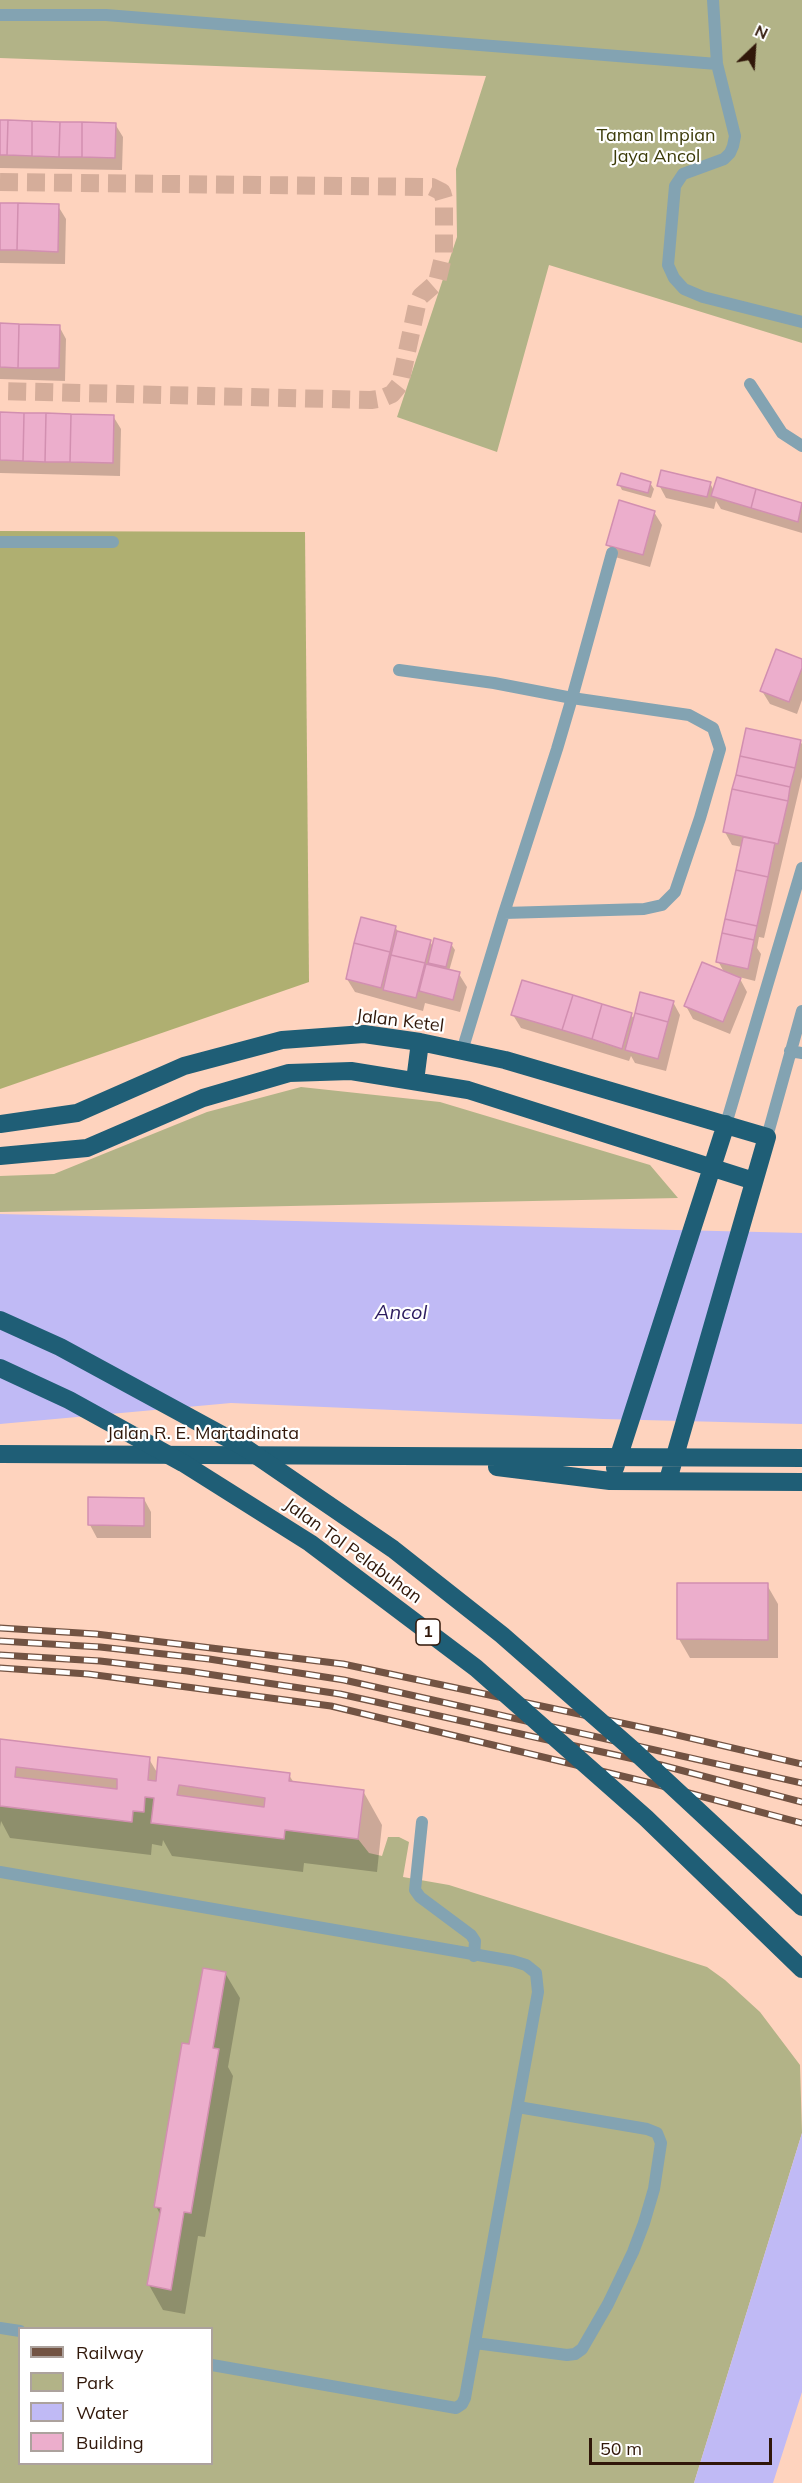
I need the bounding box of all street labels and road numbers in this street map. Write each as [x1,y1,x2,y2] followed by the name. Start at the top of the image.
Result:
[355,1005,445,1037] street label: Jalan Ketel
[107,1423,299,1445] street label: Jalan R. E. Martadinata
[280,1494,426,1608] street label: Jalan Tol Pelabuhan
[416,1619,440,1645] road number: 1

